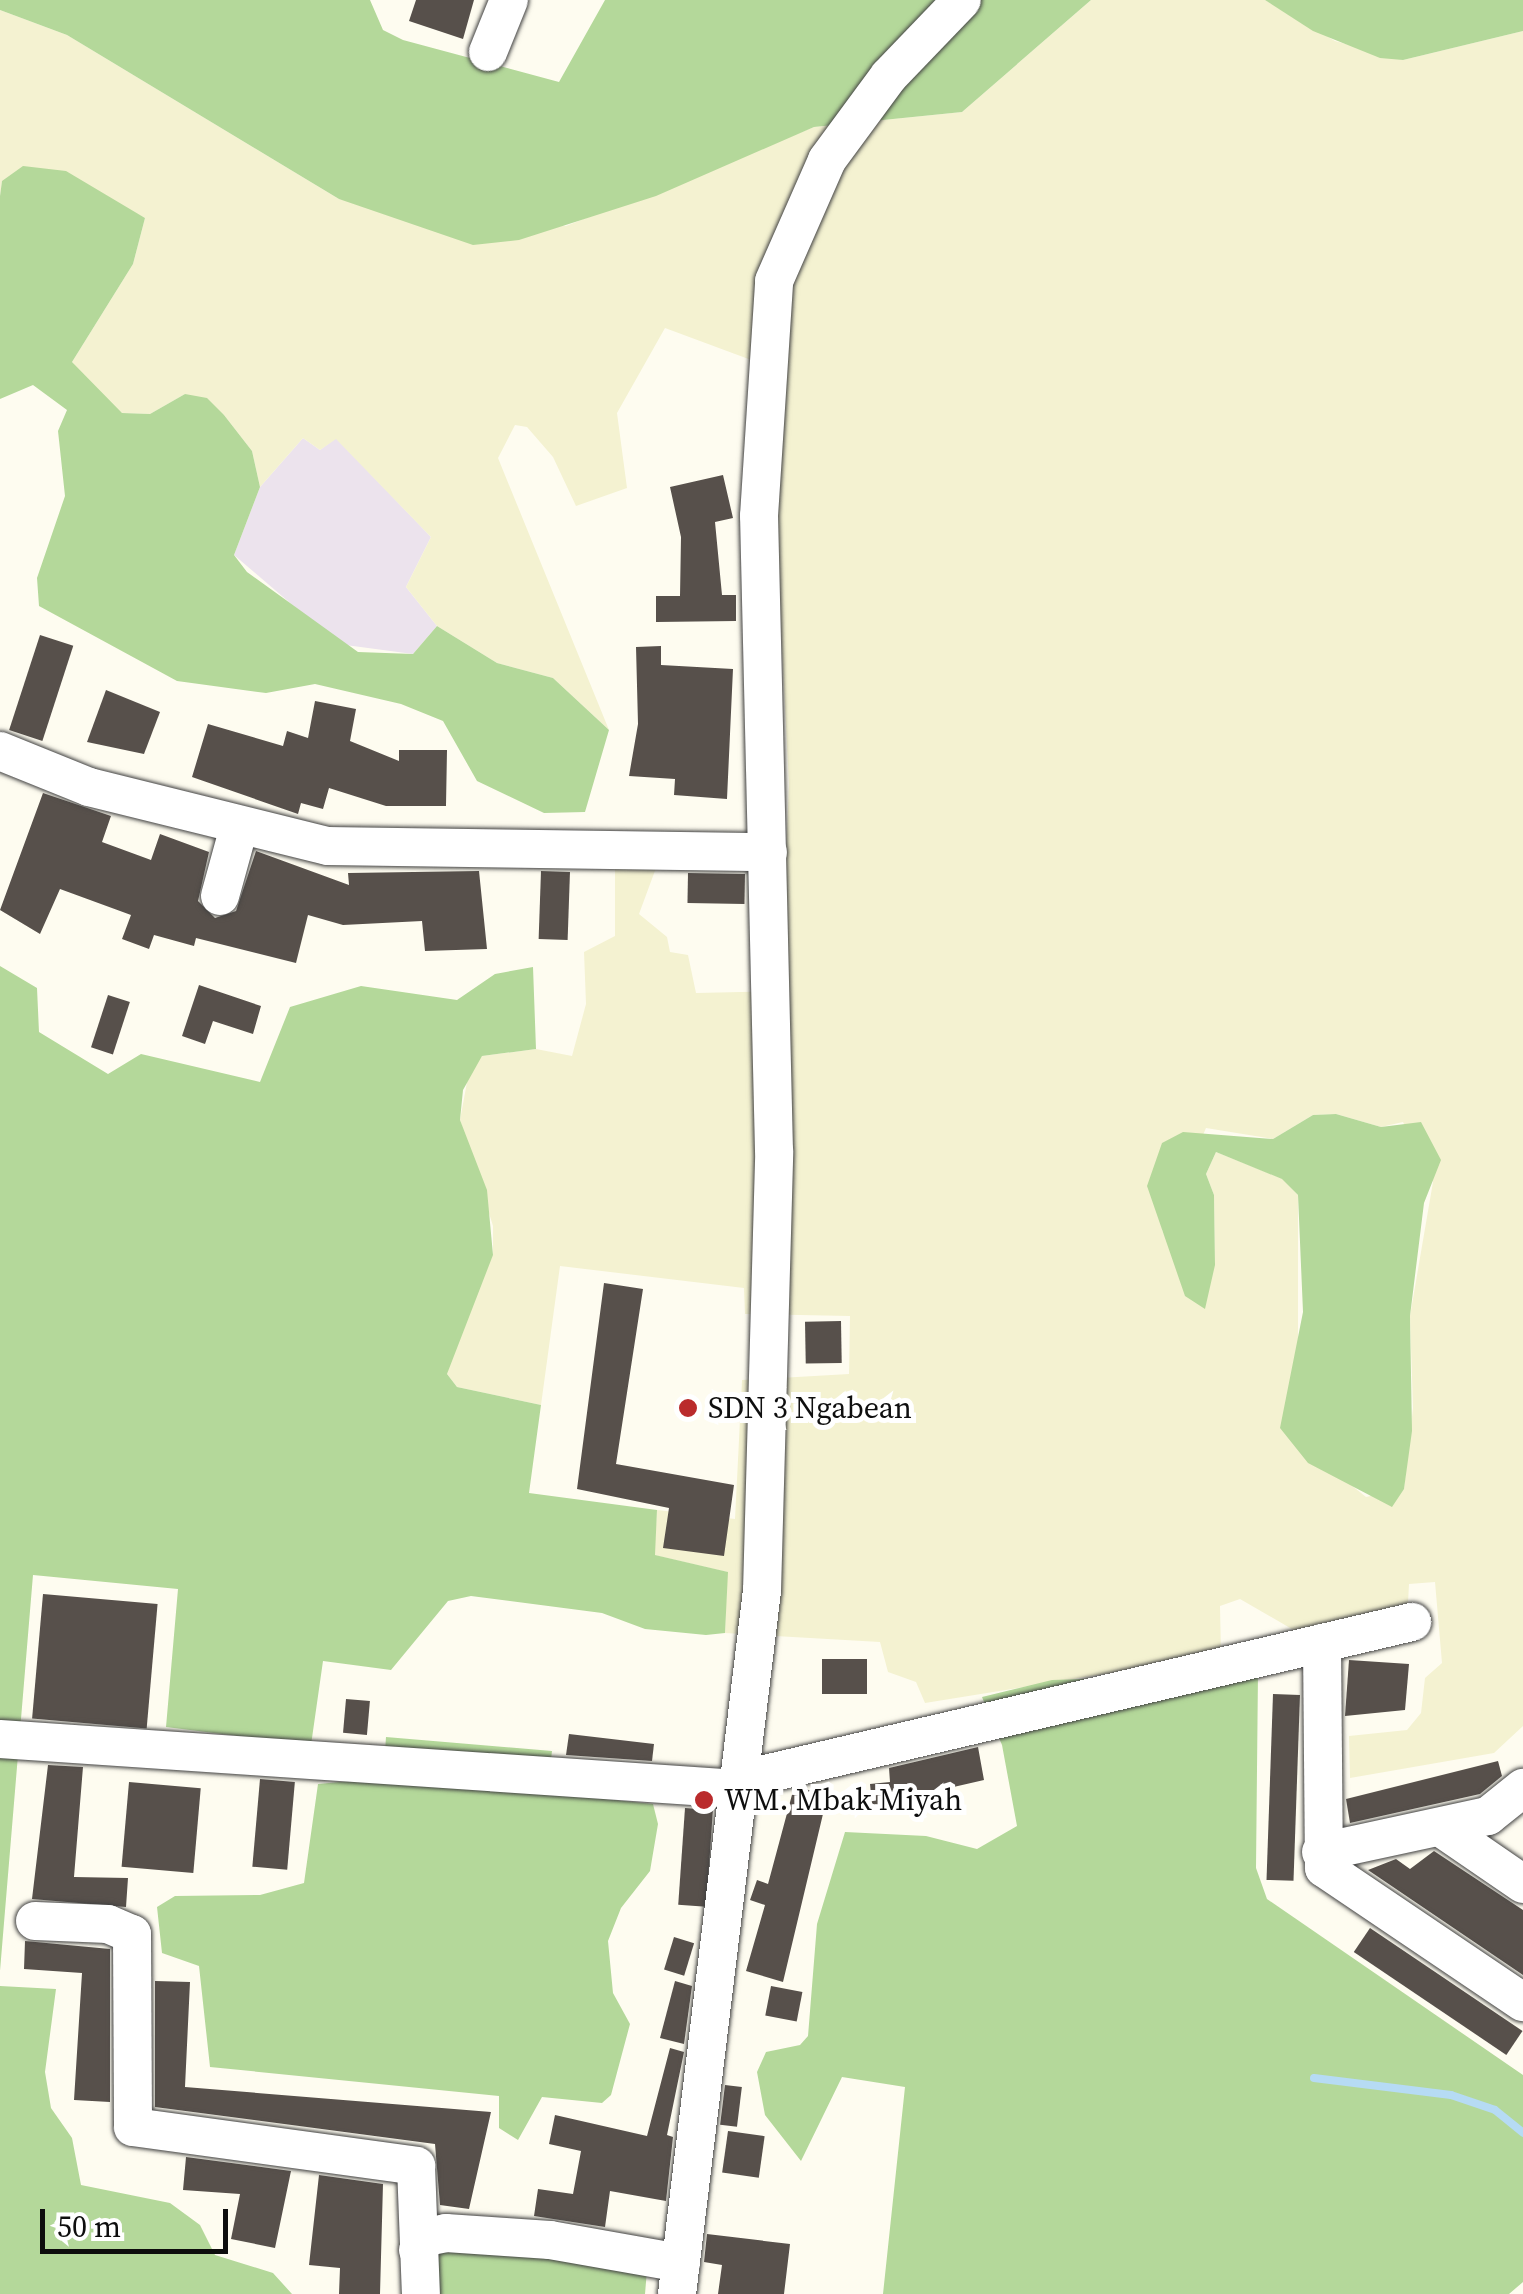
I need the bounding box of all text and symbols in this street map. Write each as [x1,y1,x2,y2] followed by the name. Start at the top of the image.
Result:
[708,1390,912,1426] place label: SDN 3 Ngabean
[677,1397,699,1419] marker: SDN 3 Ngabean
[724,1782,962,1818] place label: WM. Mbak Miyah
[693,1789,715,1811] marker: WM. Mbak Miyah
[45,2189,232,2251] scale bar
[57,2206,121,2247] text: 50 m

